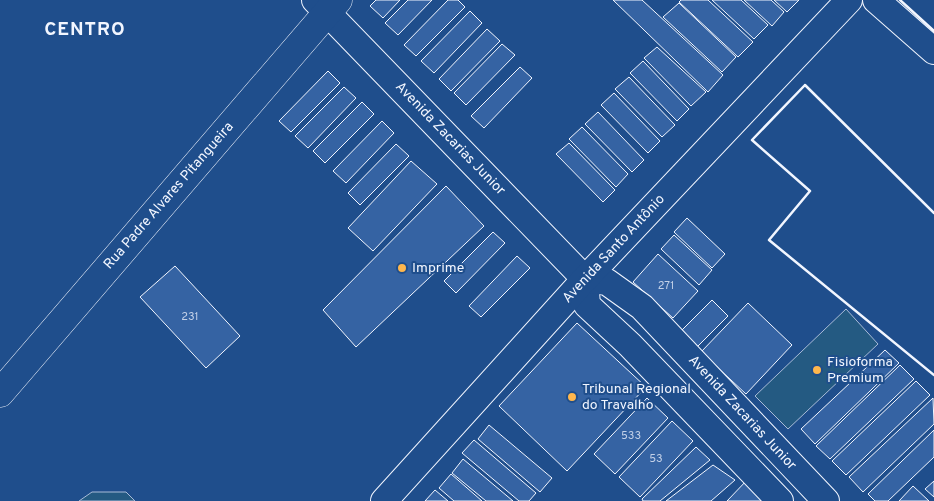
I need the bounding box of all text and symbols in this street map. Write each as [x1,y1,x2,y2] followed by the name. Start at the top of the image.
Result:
[44,18,126,42] district label: CENTRO
[391,79,509,200] street label: Avenida Zacarias Junior
[100,119,238,273] street label: Rua Padre Alvares Pitangueira
[559,191,669,307] street label: Avenida Santo Antônio
[412,260,464,277] place label: Imprime
[396,262,408,274] marker: Imprime
[658,279,674,293] house number: 271
[181,310,199,324] house number: 231
[684,352,800,474] street label: Avenida Zacarias Junior
[827,354,893,387] place label: Fisioforma Premium
[811,364,823,376] marker: Fisioforma Premium
[582,381,691,414] place label: Tribunal Regional do Travalho
[566,391,578,403] marker: Tribunal Regional do Travalho
[621,429,641,443] house number: 533
[649,452,663,466] house number: 53

